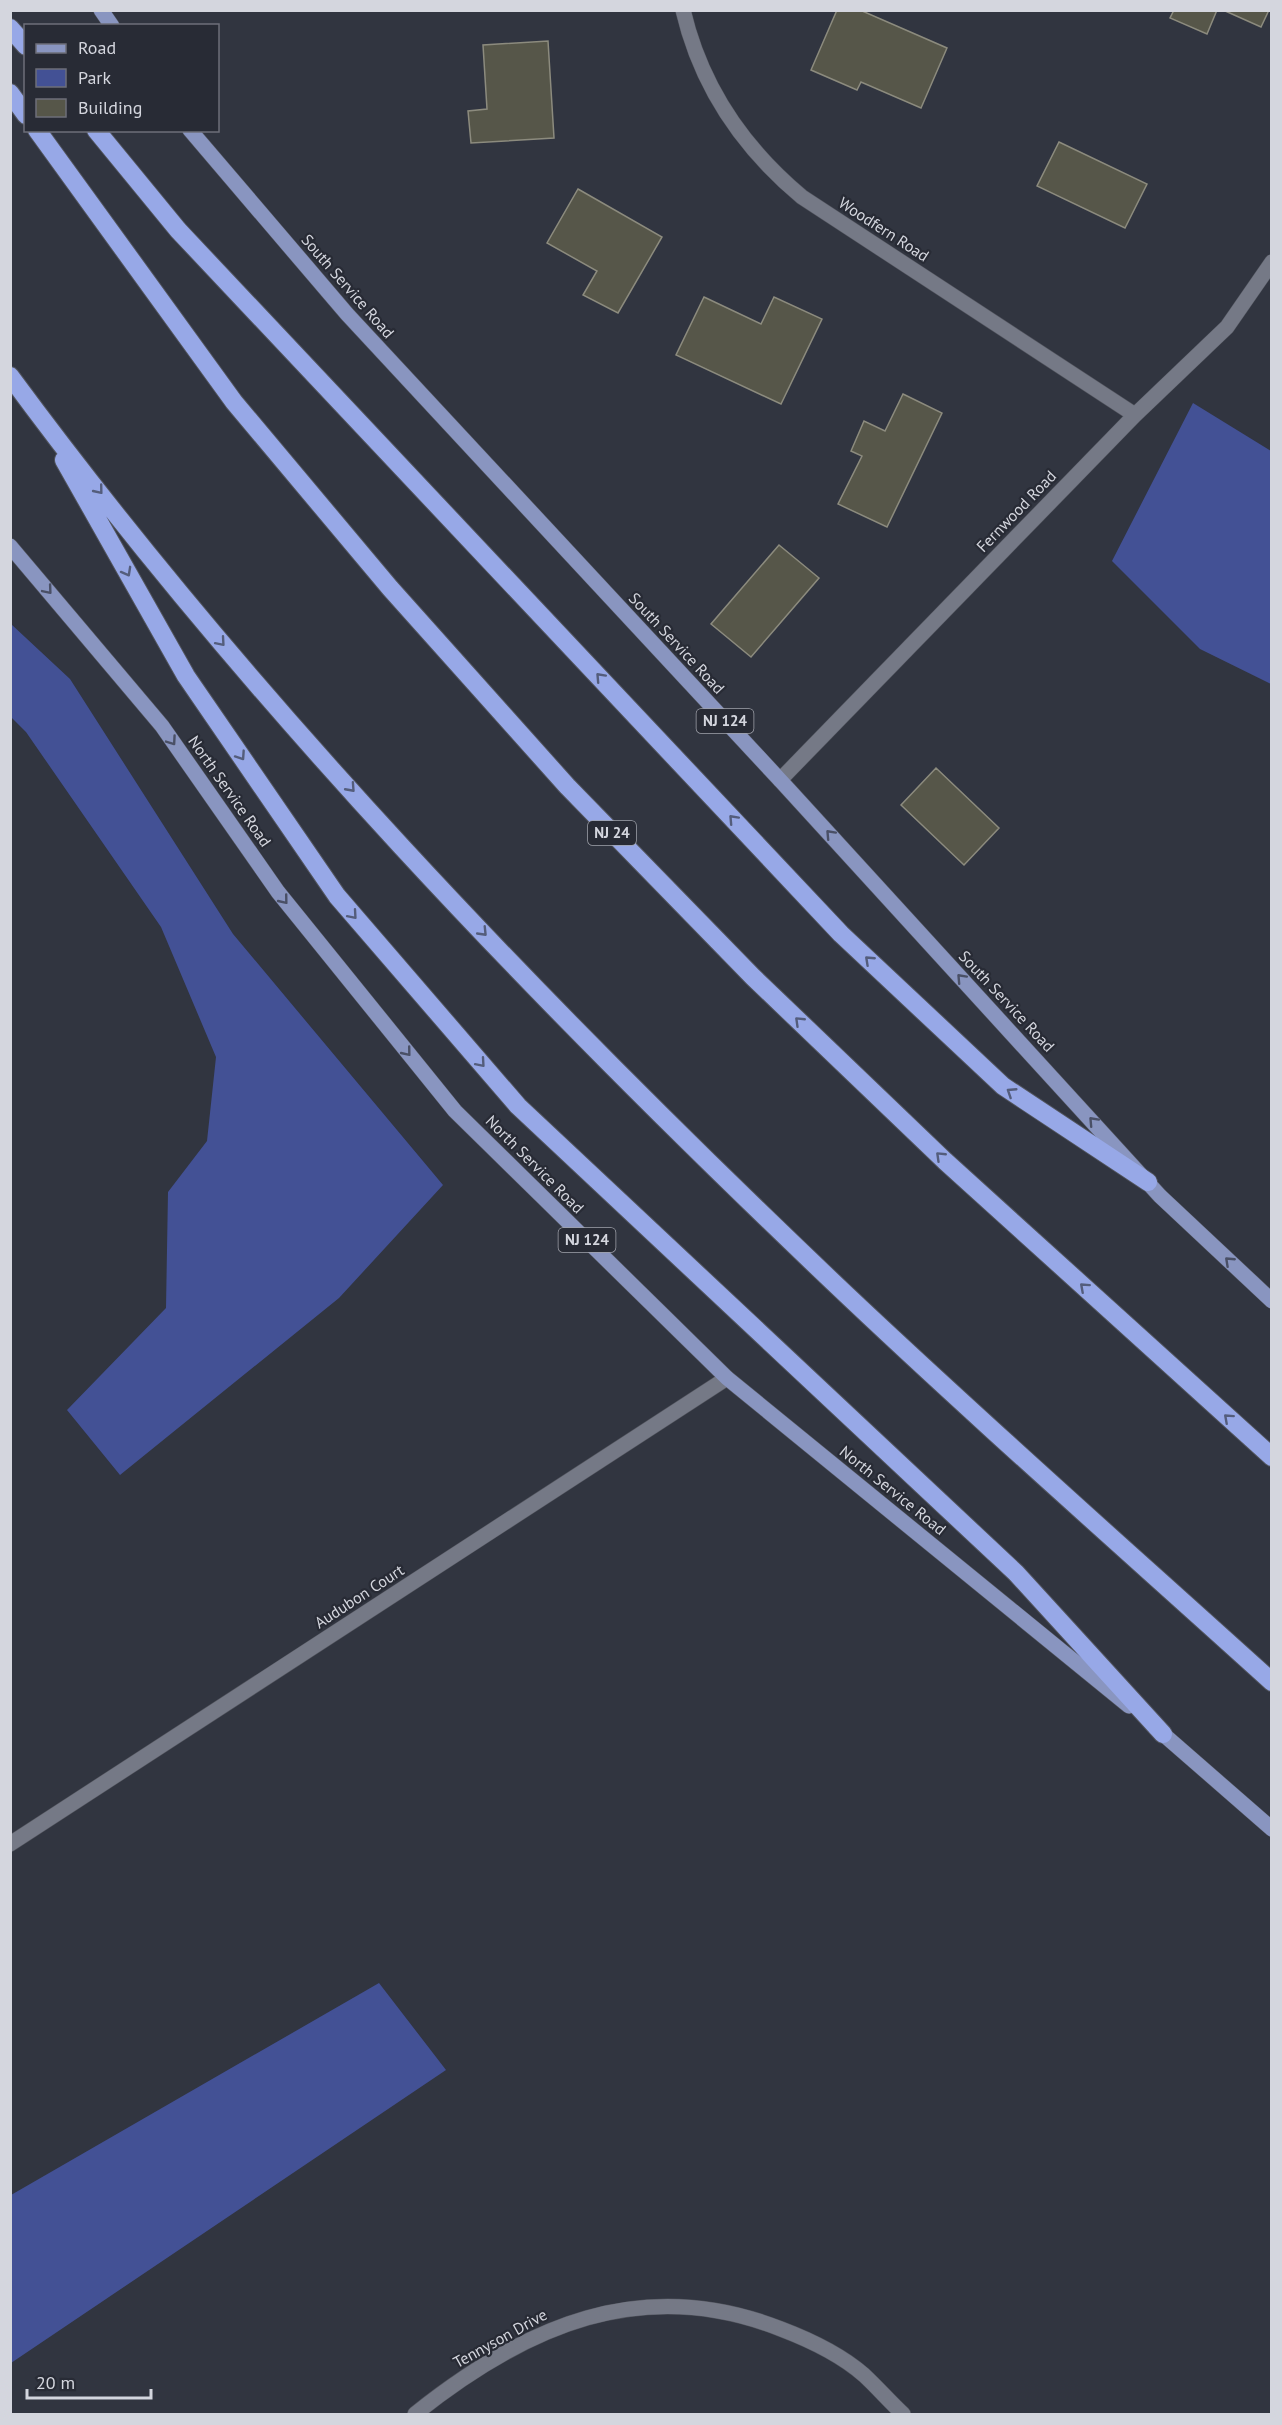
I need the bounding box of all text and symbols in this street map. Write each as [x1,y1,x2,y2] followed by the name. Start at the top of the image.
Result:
[24,24,219,132] legend
[78,36,116,59] text: Road
[78,66,111,89] text: Park
[78,96,142,119] text: Building
[835,192,933,266] street label: Woodfern Road
[297,230,399,342] street label: South Service Road
[972,466,1060,556] street label: Fernwood Road
[92,483,103,494] one-way arrow
[120,566,132,576] one-way arrow
[41,583,52,594] one-way arrow
[625,588,729,698] street label: South Service Road
[214,635,225,646] one-way arrow
[596,674,607,685] one-way arrow
[696,709,754,733] road number: NJ 124
[184,732,276,850] street label: North Service Road
[165,734,176,745] one-way arrow
[234,749,245,760] one-way arrow
[344,781,355,792] one-way arrow
[730,816,741,827] one-way arrow
[588,821,636,845] road number: NJ 24
[826,830,837,841] one-way arrow
[277,893,288,904] one-way arrow
[346,908,357,919] one-way arrow
[475,924,486,935] one-way arrow
[955,946,1059,1056] street label: South Service Road
[865,956,876,967] one-way arrow
[958,974,969,985] one-way arrow
[795,1017,806,1028] one-way arrow
[400,1045,411,1056] one-way arrow
[473,1056,484,1067] one-way arrow
[1007,1088,1018,1099] one-way arrow
[482,1111,588,1217] street label: North Service Road
[1089,1118,1100,1128] one-way arrow
[936,1152,947,1163] one-way arrow
[558,1228,616,1252] road number: NJ 124
[1225,1257,1236,1268] one-way arrow
[1080,1283,1091,1294] one-way arrow
[1224,1414,1235,1425] one-way arrow
[836,1441,950,1539] street label: North Service Road
[311,1559,408,1632] street label: Audubon Court
[450,2304,550,2372] street label: Tennyson Drive
[27,2362,152,2400] scale bar
[36,2371,75,2394] text: 20 m

